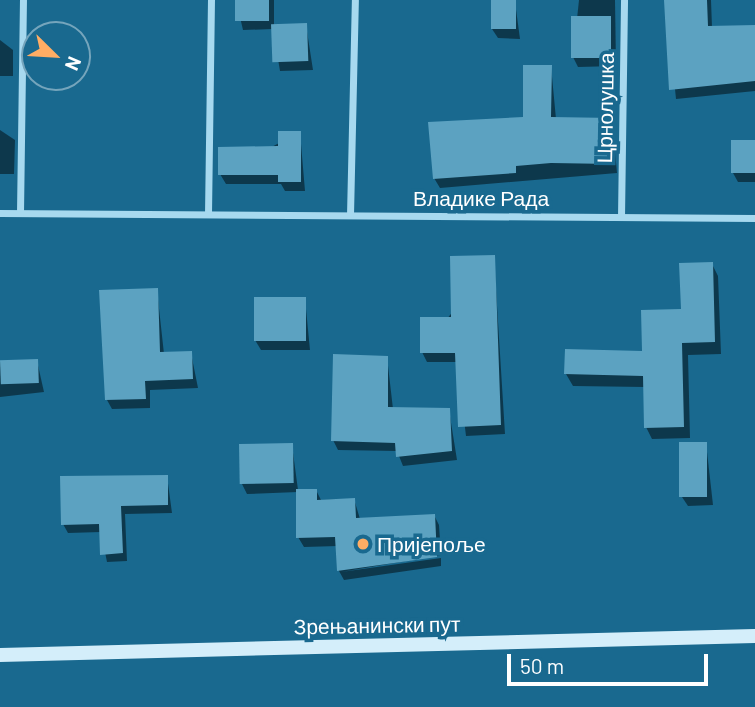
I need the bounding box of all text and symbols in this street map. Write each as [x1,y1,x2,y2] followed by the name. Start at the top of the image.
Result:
[21,21,91,91] north arrow
[591,52,619,164] street label: Црнолушка
[61,53,87,74] text: N
[413,185,549,211] street label: Владике Рада
[377,531,486,557] place label: Пријепоље
[355,536,371,552] marker: Пријепоље
[293,611,461,639] street label: Зрењанински пут
[510,640,711,684] scale bar
[520,653,564,678] text: 50 m

